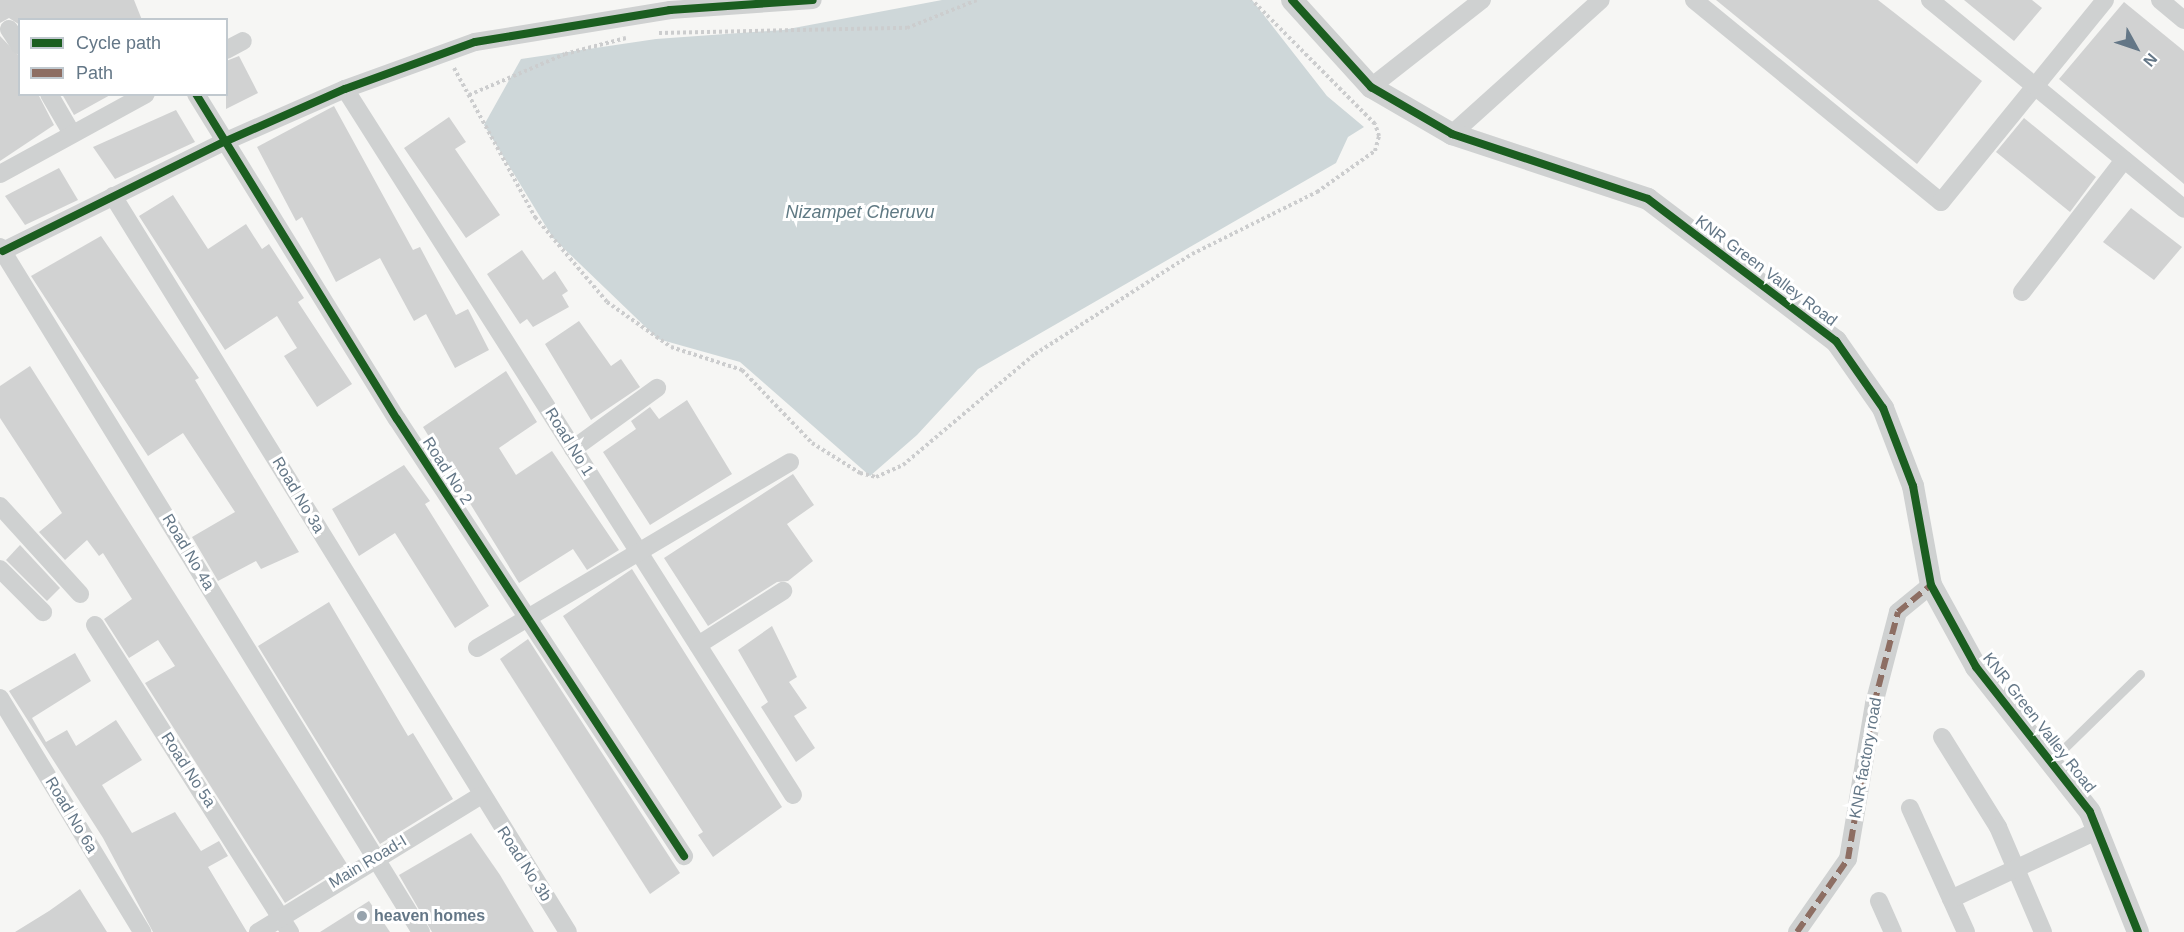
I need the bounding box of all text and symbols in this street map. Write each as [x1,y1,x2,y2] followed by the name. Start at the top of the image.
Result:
[18,18,228,96] legend
[2106,18,2166,78] north arrow
[76,33,161,53] text: Cycle path
[2140,50,2160,70] text: N
[76,63,113,83] text: Path
[785,201,935,223] water label: Nizampet Cheruvu
[1691,212,1841,330] street label: KNR Green Valley Road
[541,404,597,480] street label: Road No 1
[418,434,476,508] street label: Road No 2
[268,453,328,537] street label: Road No 3a
[158,510,218,594] street label: Road No 4a
[1978,649,2100,797] street label: KNR Green Valley Road
[1846,696,1886,820] street label: KNR factory road
[157,729,219,811] street label: Road No 5a
[41,773,101,857] street label: Road No 6a
[493,823,555,905] street label: Road No 3b
[326,831,410,893] street label: Main Road-I
[374,906,485,926] place label: heaven homes
[355,909,369,923] marker: heaven homes

